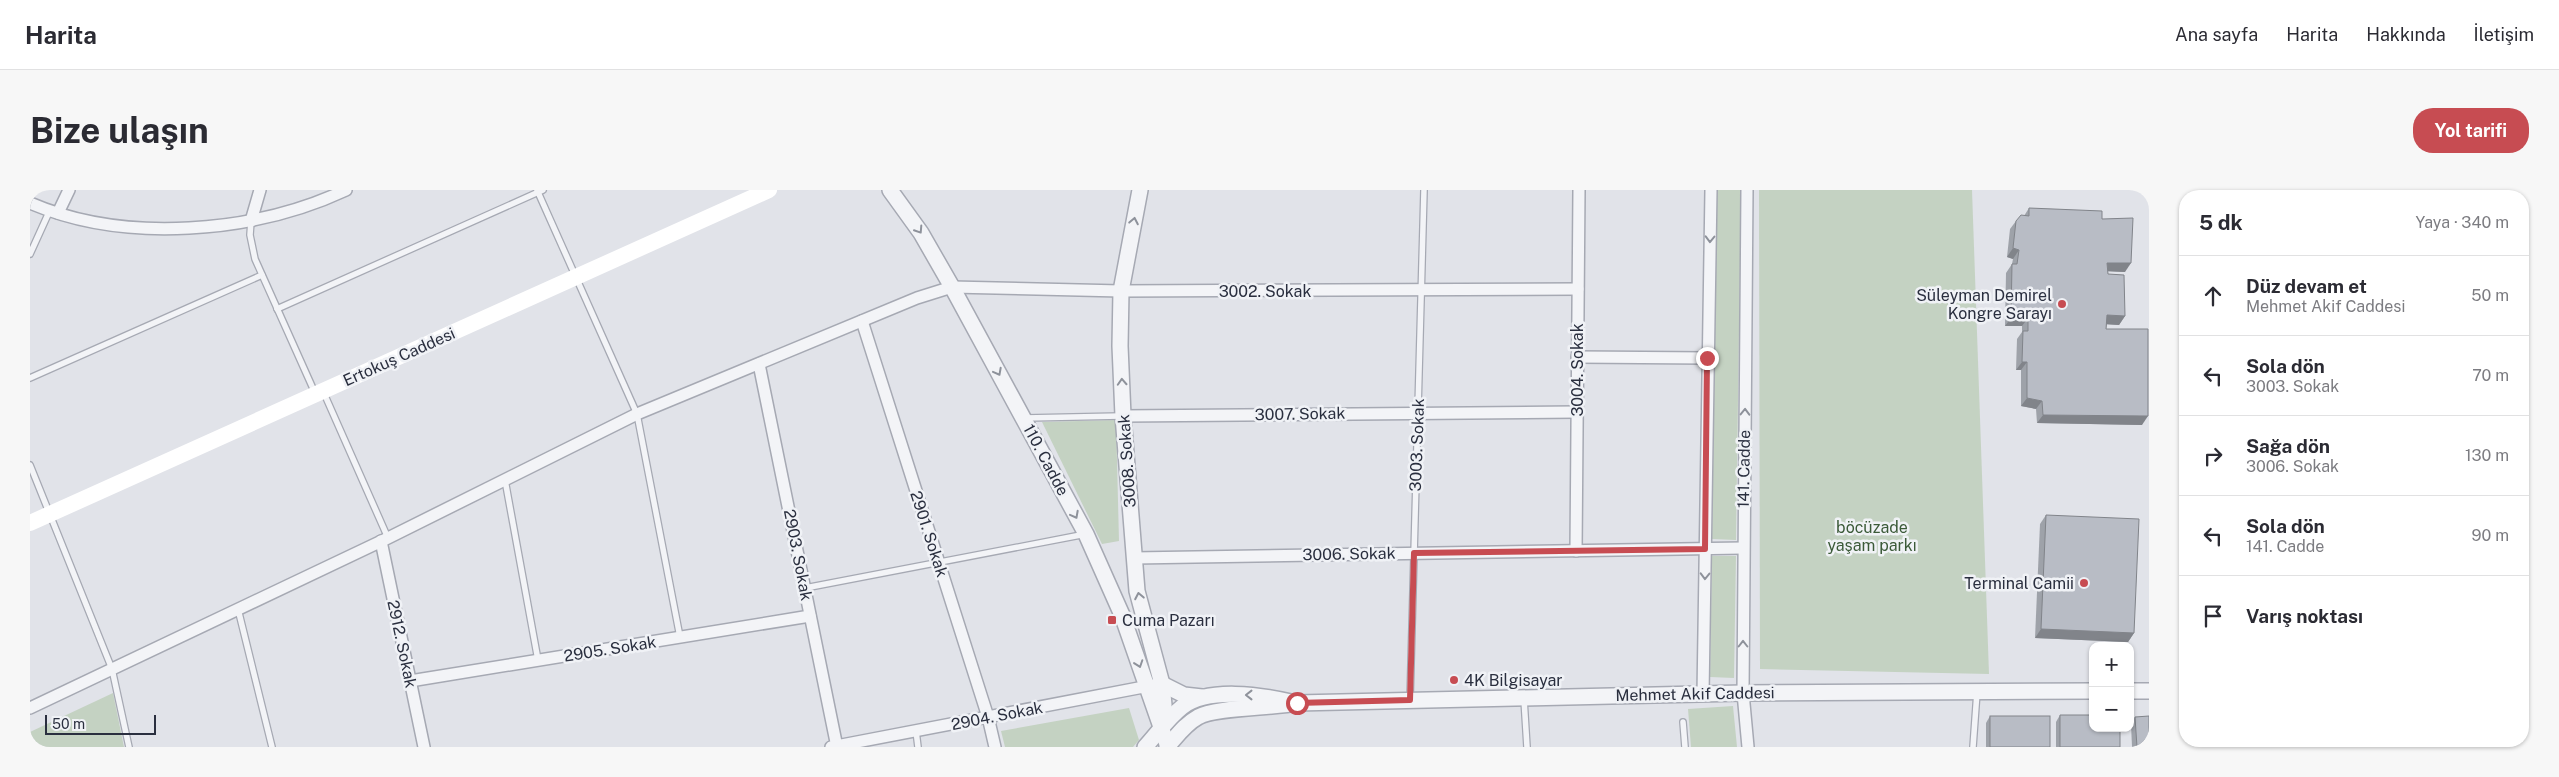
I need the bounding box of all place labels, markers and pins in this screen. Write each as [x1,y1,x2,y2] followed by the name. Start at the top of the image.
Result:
[1916,286,2052,323] place label: Süleyman Demirel Kongre Sarayı
[2056,298,2068,310] marker: Süleyman Demirel Kongre Sarayı
[1964,574,2074,593] place label: Terminal Camii
[2078,577,2090,589] marker: Terminal Camii
[1122,611,1215,630] place label: Cuma Pazarı
[1106,614,1118,626] marker: Cuma Pazarı
[1464,671,1563,690] place label: 4K Bilgisayar
[1448,674,1460,686] marker: 4K Bilgisayar

